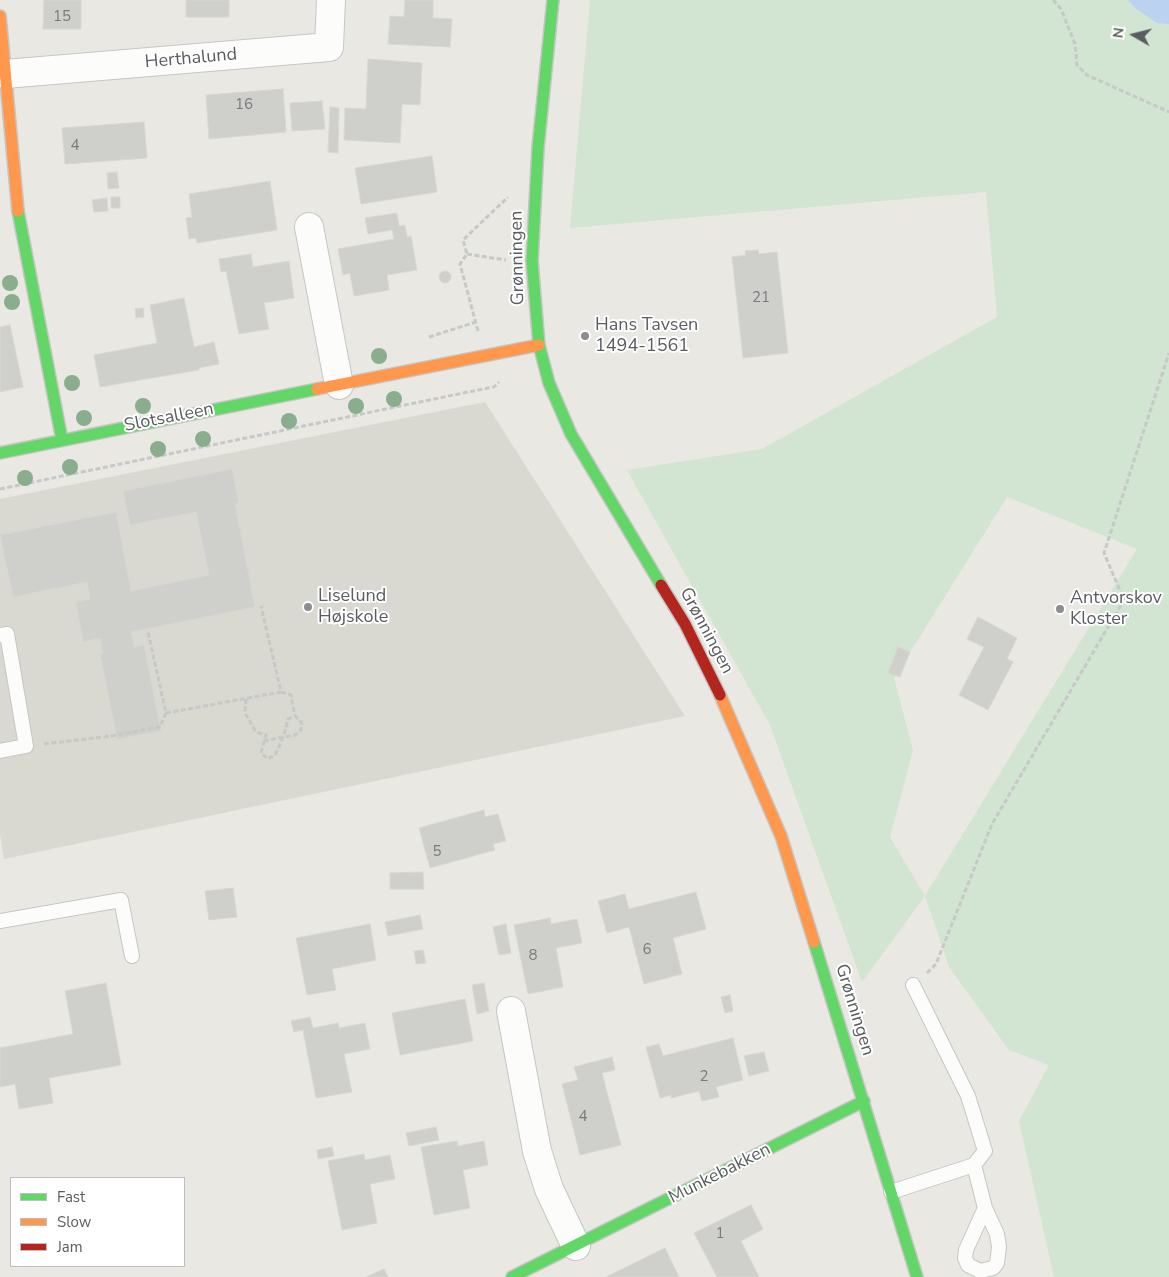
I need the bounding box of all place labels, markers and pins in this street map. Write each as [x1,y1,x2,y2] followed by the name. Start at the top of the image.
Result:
[595,315,698,358] place label: Hans Tavsen 1494-1561
[579,330,591,342] marker: Hans Tavsen 1494-1561
[318,586,388,628] place label: Liselund Højskole
[1070,588,1162,630] place label: Antvorskov Kloster
[302,601,314,613] marker: Liselund Højskole
[1054,603,1066,615] marker: Antvorskov Kloster

